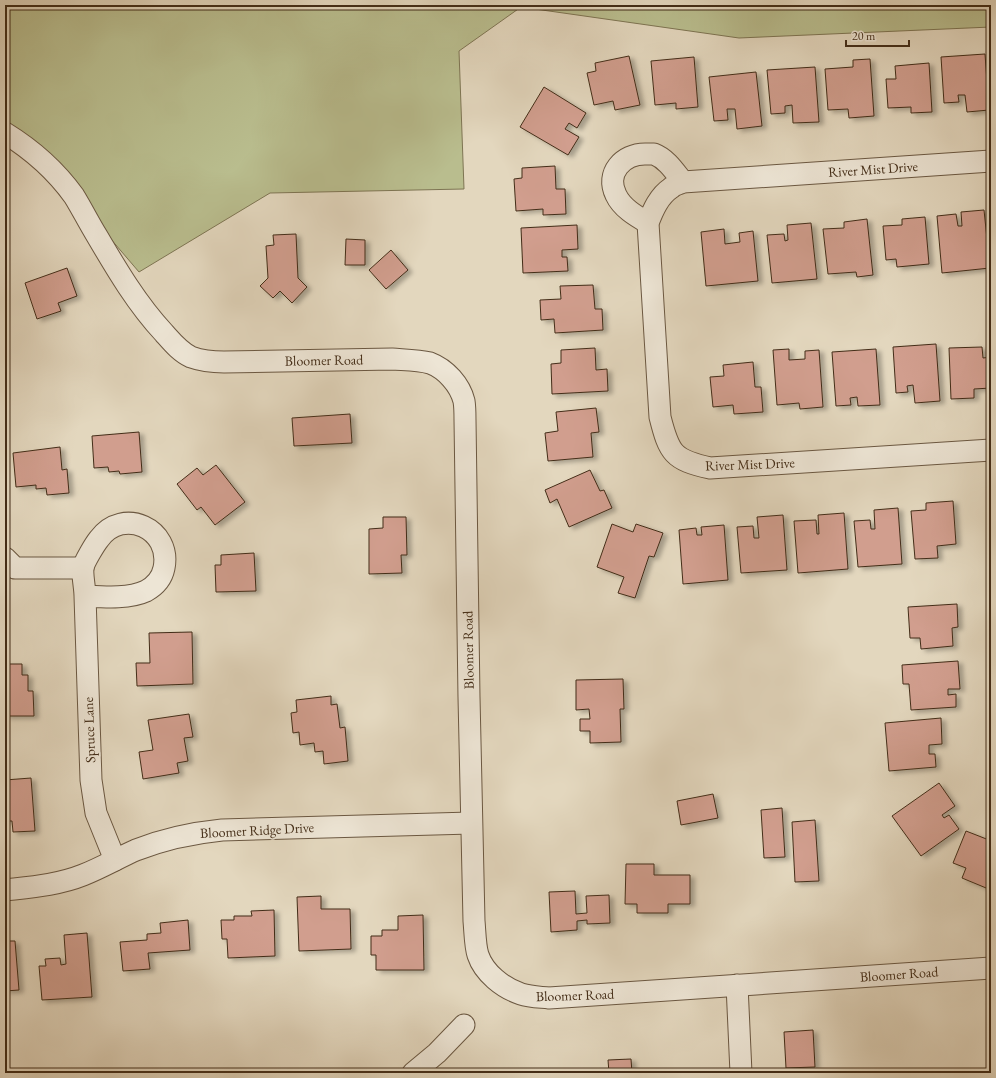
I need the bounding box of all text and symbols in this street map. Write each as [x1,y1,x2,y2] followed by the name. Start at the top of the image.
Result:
[846,22,909,48] scale bar
[852,28,876,44] text: 20 m
[828,157,919,181] street label: River Mist Drive
[285,350,364,370] street label: Bloomer Road
[705,453,796,475] street label: River Mist Drive
[458,610,478,689] street label: Bloomer Road
[79,696,99,763] street label: Spruce Lane
[200,818,315,842] street label: Bloomer Ridge Drive
[859,962,940,986] street label: Bloomer Road
[535,985,615,1005] street label: Bloomer Road

